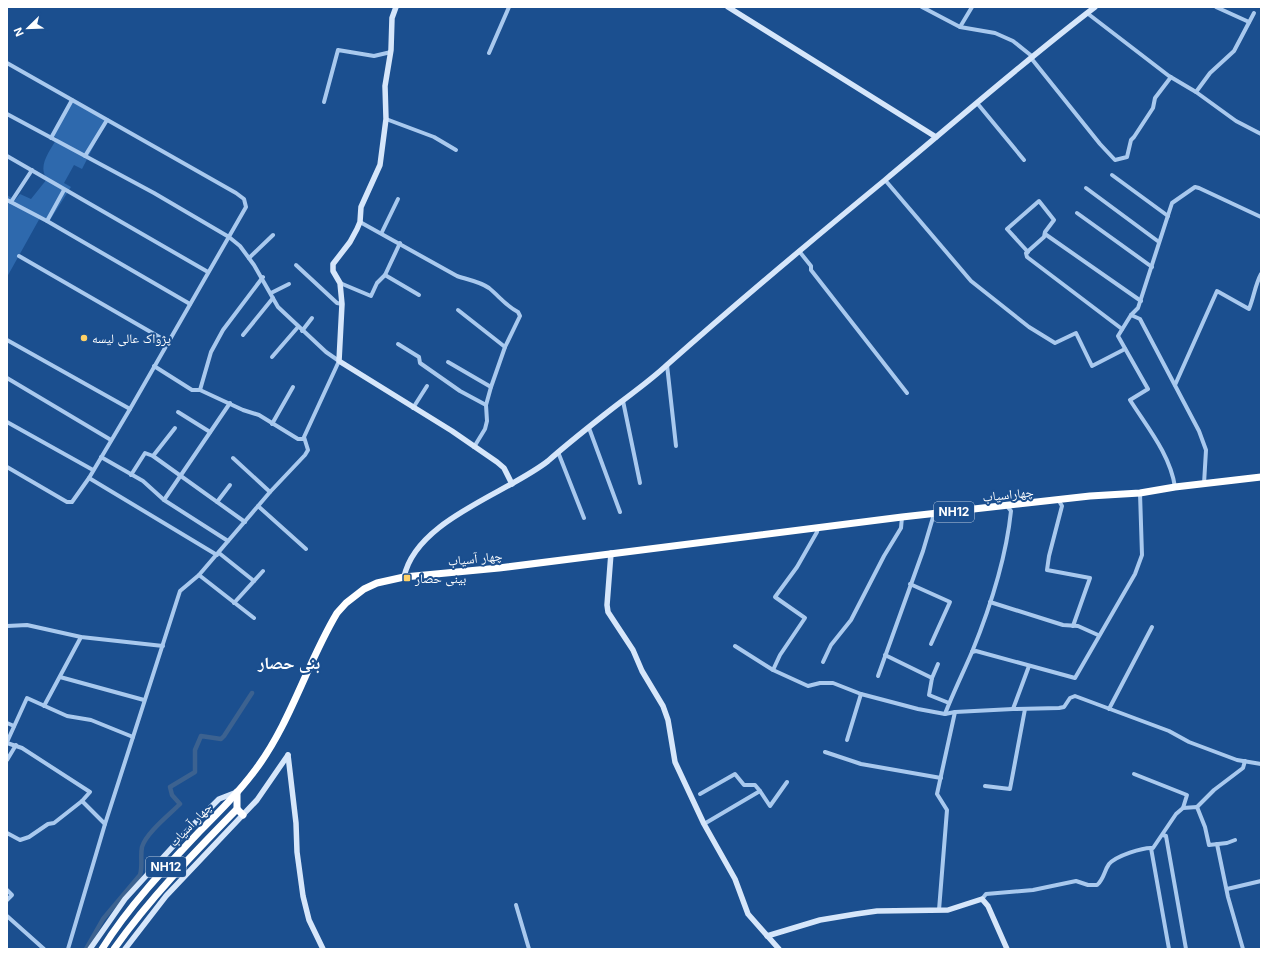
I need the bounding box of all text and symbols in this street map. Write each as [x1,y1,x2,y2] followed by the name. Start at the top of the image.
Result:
[8,8,48,48] north arrow
[11,25,27,39] text: N
[92,330,171,347] place label: پژواک عالی لیسه
[79,333,89,343] marker: پژواک عالی لیسه
[982,483,1034,506] street label: چهاراسیاب
[934,502,974,522] road number: NH12
[447,547,503,570] street label: چهار آسیاب
[414,570,466,587] place label: بینی حصار
[402,573,412,583] marker: بینی حصار
[257,653,320,674] district label: بنی حصار
[165,799,216,850] street label: چهار آسیاب
[146,857,186,877] road number: NH12

